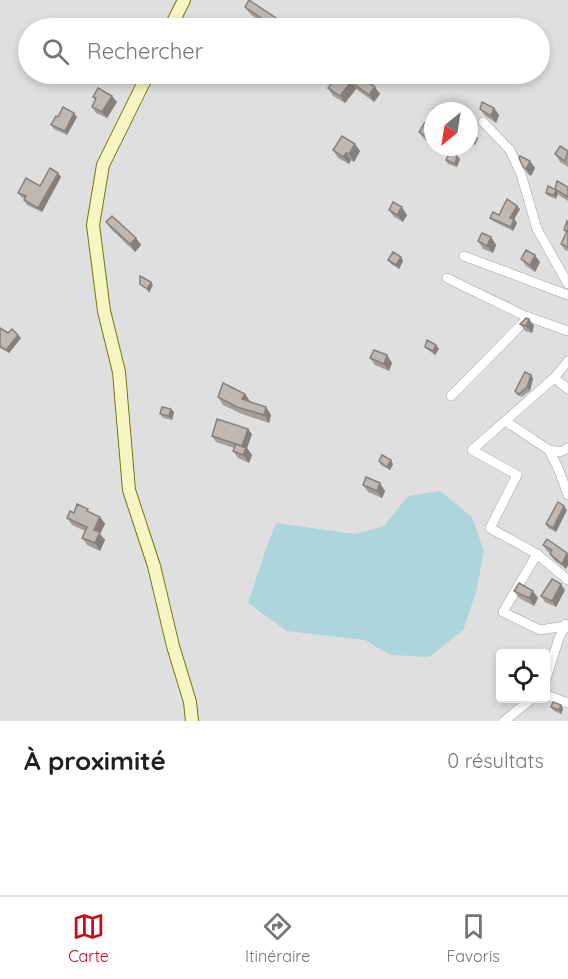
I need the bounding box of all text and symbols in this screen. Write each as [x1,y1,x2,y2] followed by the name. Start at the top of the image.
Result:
[18,18,550,84] search box
[39,35,72,68] icon: search
[87,37,203,65] text: Rechercher
[424,102,478,156] north arrow
[496,649,550,703] map controls
[496,649,550,703] button: locate
[24,744,166,777] text: À proximité
[447,748,544,773] text: 0 résultats
[68,910,109,966] tab: Carte
[245,910,310,966] tab: Itinéraire
[446,910,500,966] tab: Favoris

